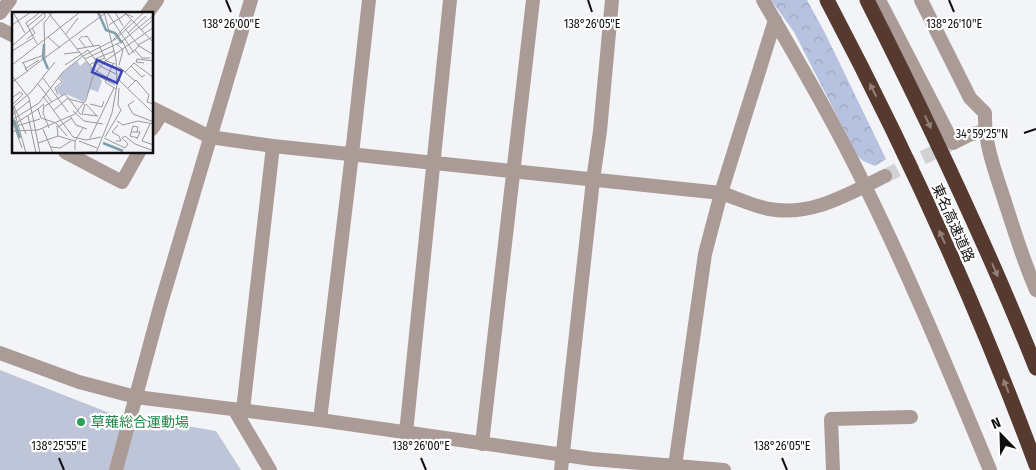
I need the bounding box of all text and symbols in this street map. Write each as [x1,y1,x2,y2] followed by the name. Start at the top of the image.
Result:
[12,12,154,154] inset map
[202,17,260,31] text: 138°26'00"E
[564,17,621,31] text: 138°26'05"E
[926,17,982,31] text: 138°26'10"E
[869,83,877,97] one-way arrow
[924,115,932,129] one-way arrow
[956,127,1008,141] text: 34°59'25"N
[928,181,978,265] street label: 東名高速道路
[938,230,946,244] one-way arrow
[992,263,1000,277] one-way arrow
[1002,379,1009,394] one-way arrow
[976,410,1026,460] north arrow
[91,414,189,431] place label: 草薙総合運動場
[989,414,1003,433] text: N
[75,416,87,428] marker: 草薙総合運動場
[31,439,87,453] text: 138°25'55"E
[392,439,450,453] text: 138°26'00"E
[754,439,811,453] text: 138°26'05"E

